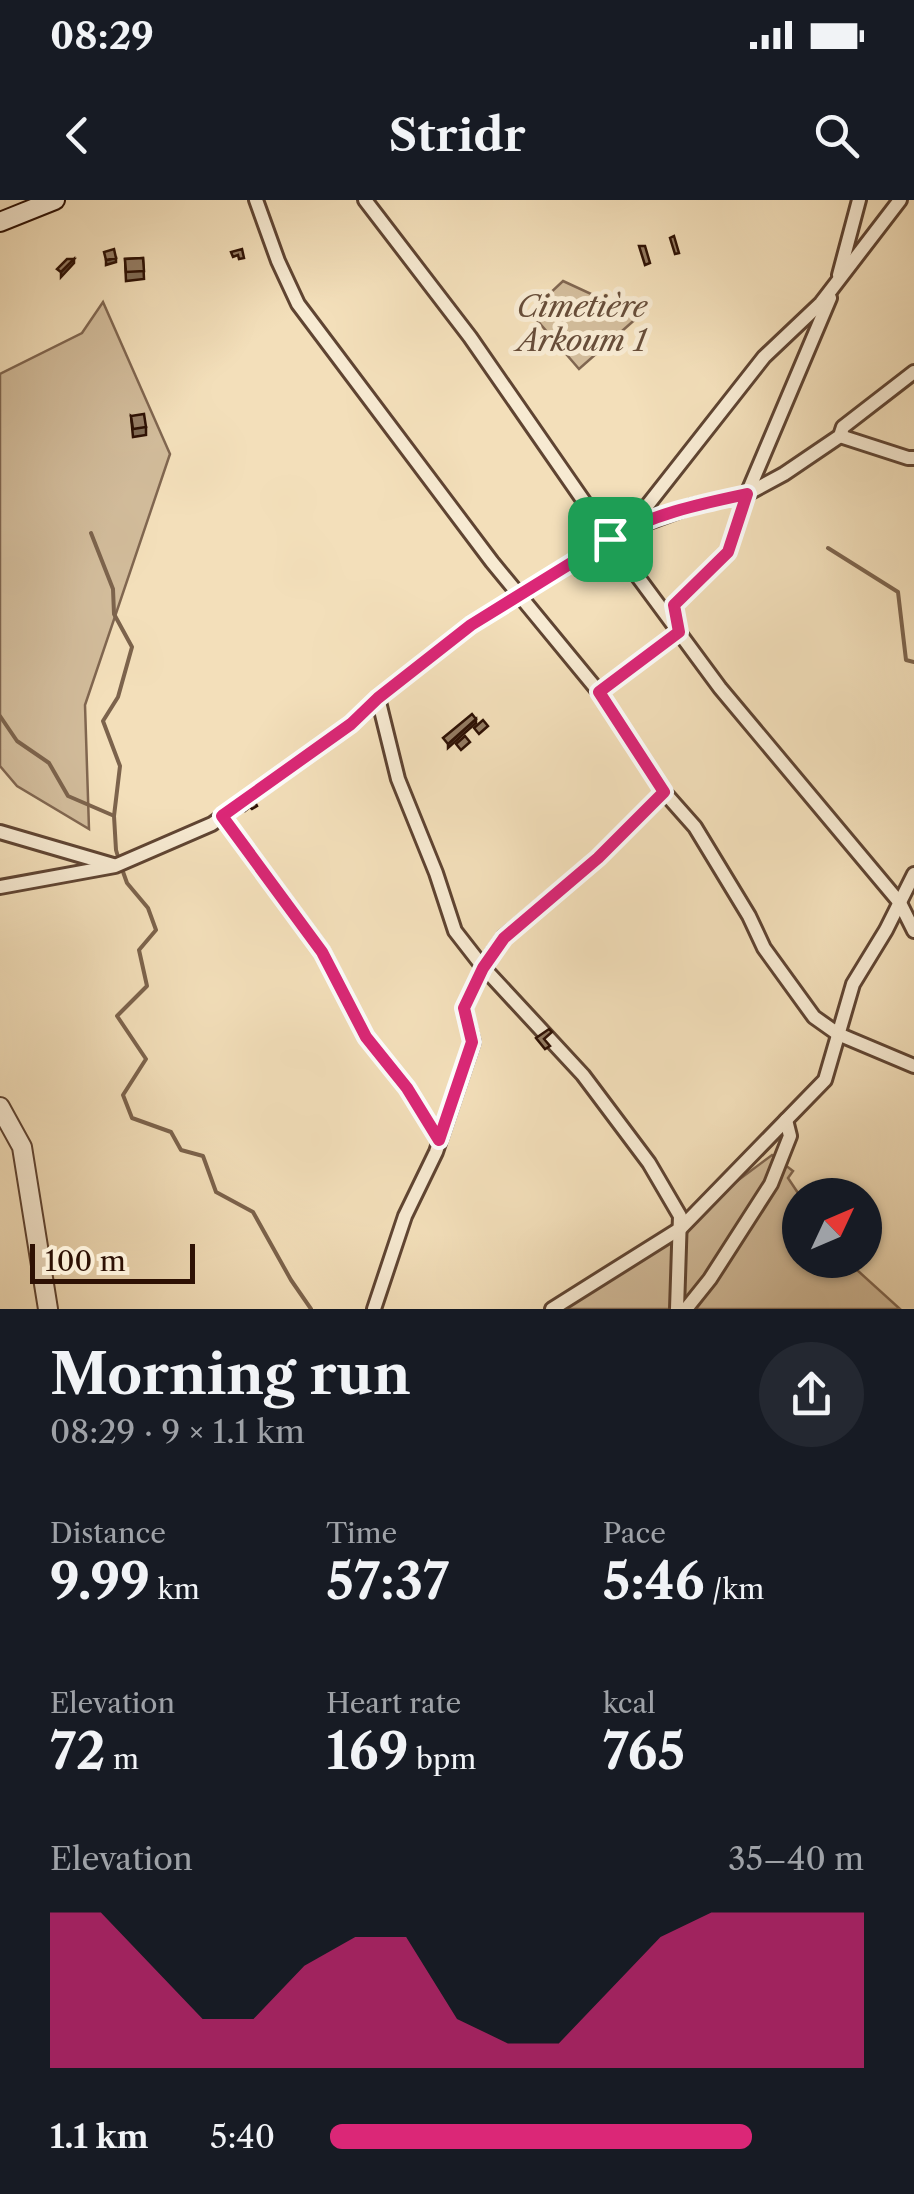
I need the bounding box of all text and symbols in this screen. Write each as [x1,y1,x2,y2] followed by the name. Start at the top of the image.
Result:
[50,12,154,59] text: 08:29
[389,107,525,163] text: Stridr
[50,108,105,163] icon: back
[809,108,864,163] icon: search
[513,288,649,359] park label: Cimetière Arkoum 1
[568,497,653,582] pin
[583,512,638,567] icon: arrive
[782,1178,882,1278] north arrow
[782,1178,882,1278] map controls
[30,1239,195,1284] scale bar
[45,1244,126,1278] text: 100 m
[50,1341,411,1408] text: Morning run
[759,1342,864,1447] button: share
[50,1412,305,1451] text: 08:29 · 9 × 1.1 km
[50,1516,166,1550] text: Distance
[326,1516,397,1550] text: Time
[603,1516,666,1550] text: Pace
[50,1550,150,1612] text: 9.99
[326,1550,449,1612] text: 57:37
[603,1550,705,1612] text: 5:46
[150,1572,200,1606] text: km
[705,1572,764,1606] text: /km
[50,1686,175,1720] text: Elevation
[326,1686,461,1720] text: Heart rate
[603,1686,656,1720] text: kcal
[50,1720,106,1782] text: 72
[326,1720,409,1782] text: 169
[603,1720,685,1782] text: 765
[106,1742,139,1776] text: m
[409,1742,476,1776] text: bpm
[50,1839,193,1878] text: Elevation
[728,1839,864,1878] text: 35–40 m
[50,2117,149,2156] text: 1.1 km
[210,2117,275,2156] text: 5:40

